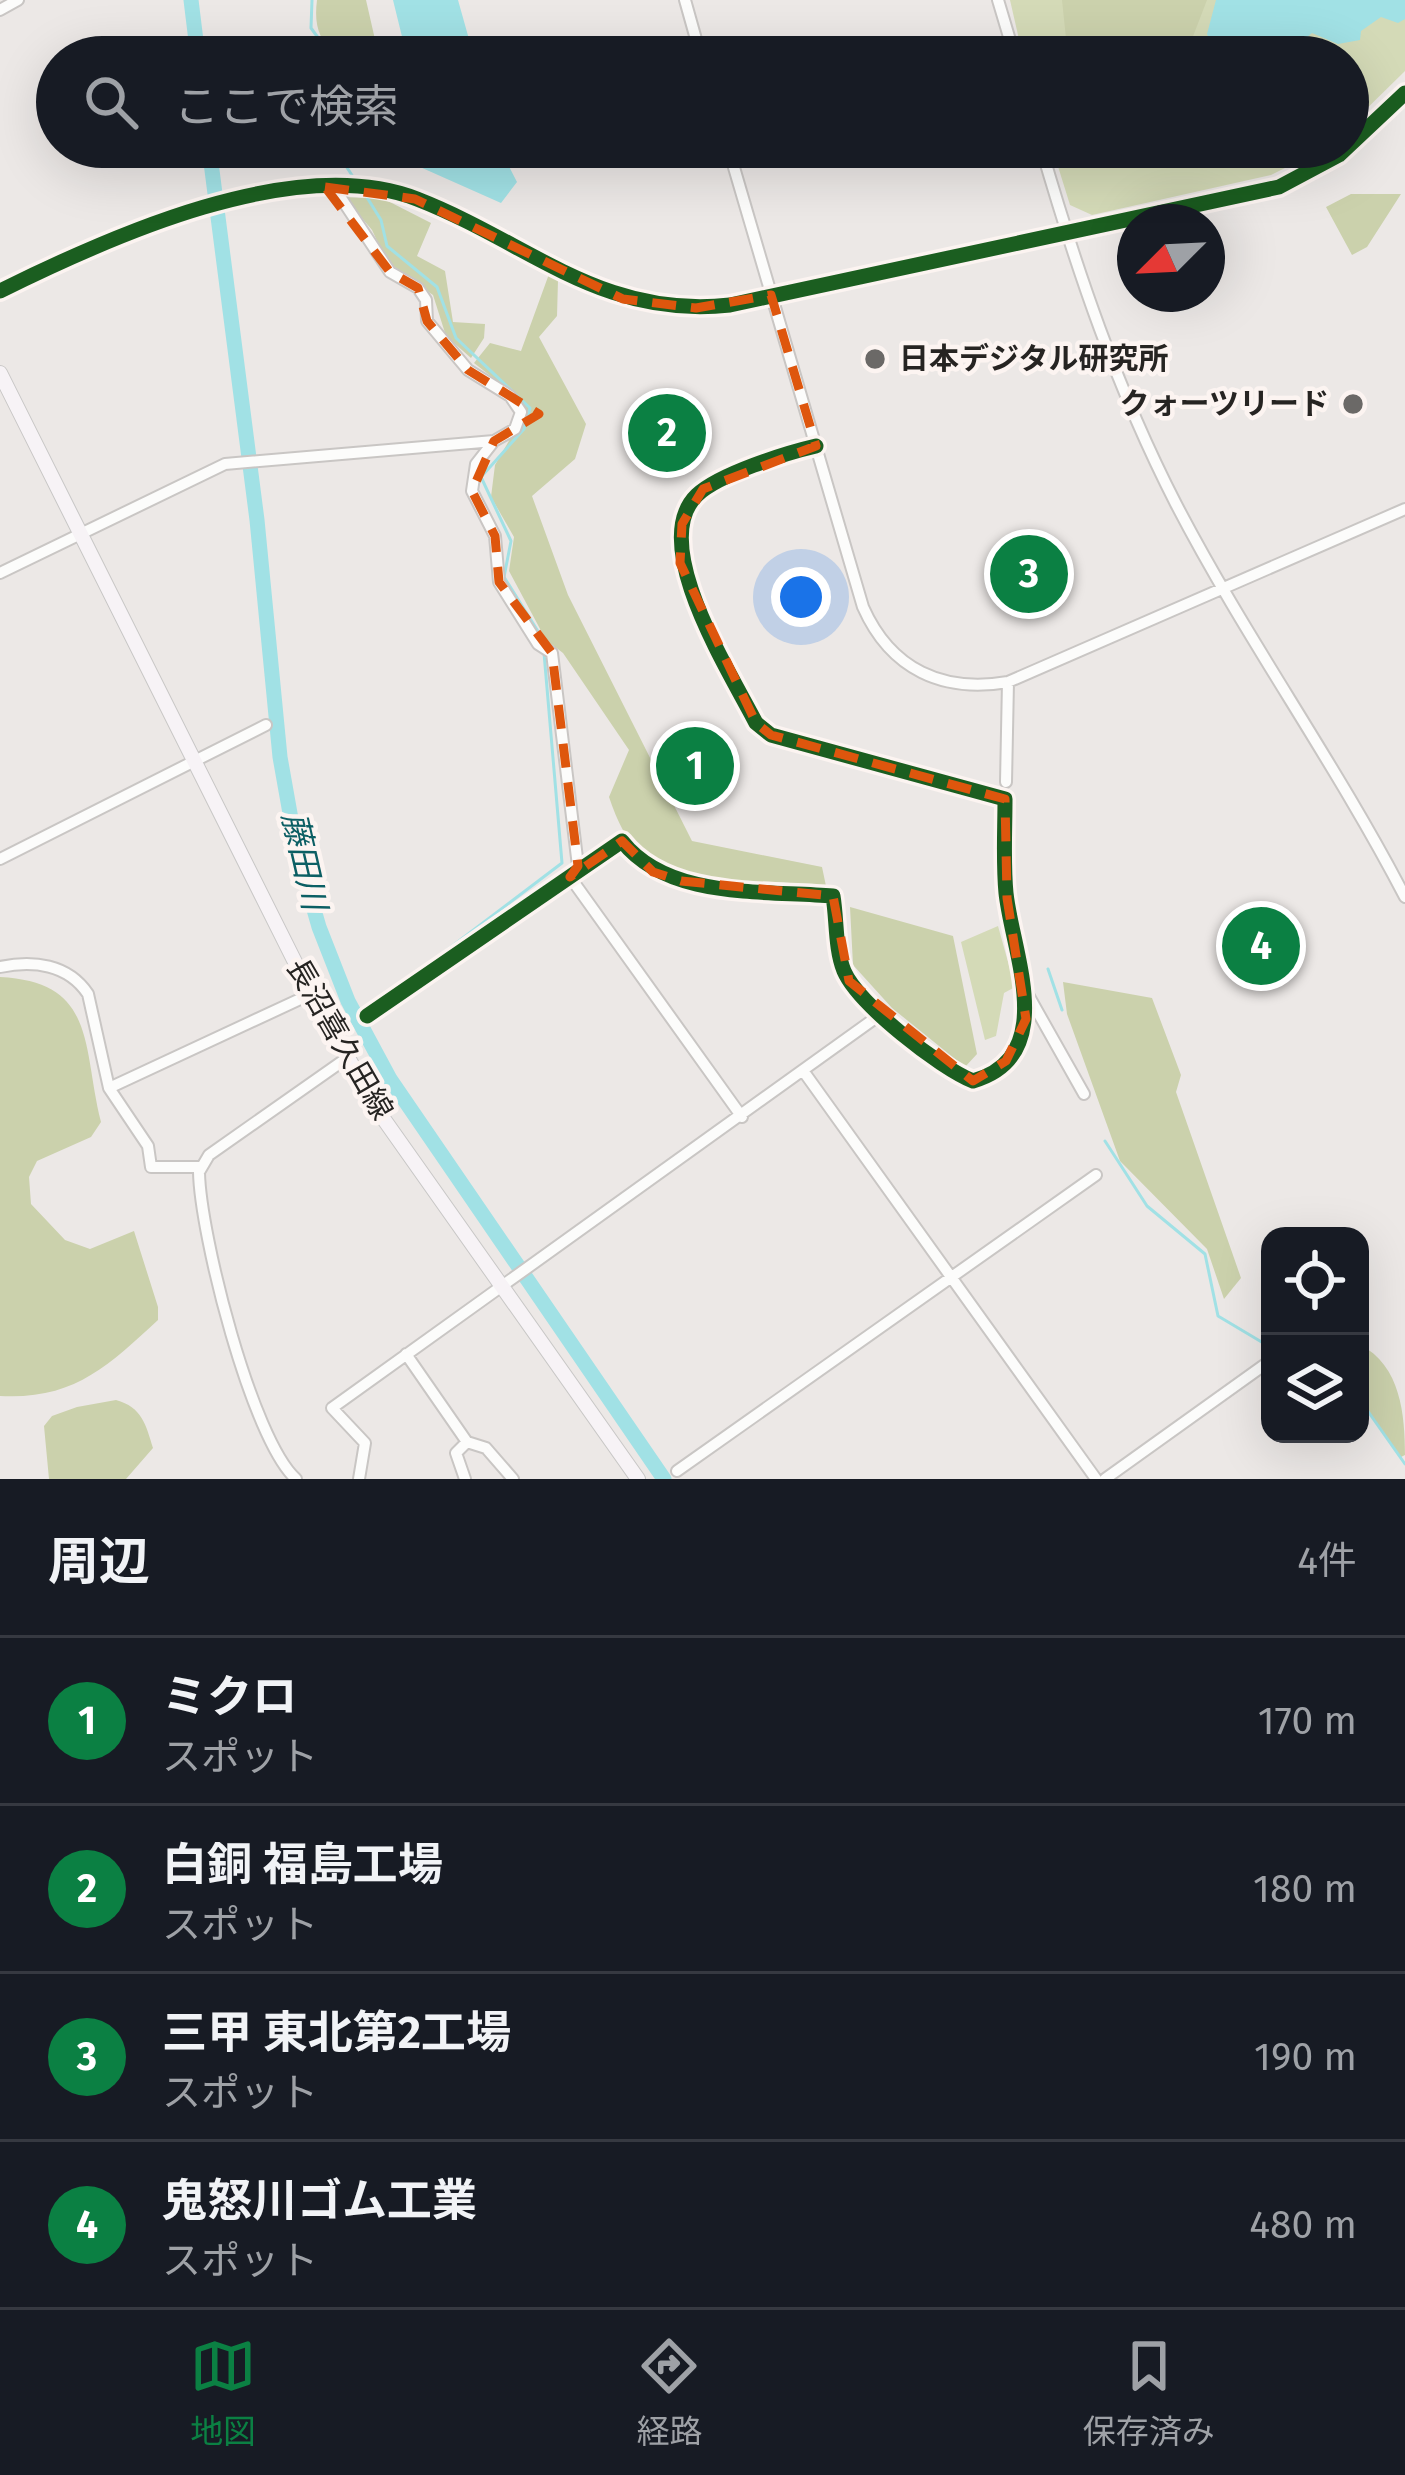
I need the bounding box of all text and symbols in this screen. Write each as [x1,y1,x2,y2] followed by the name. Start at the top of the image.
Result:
[36,36,1369,168] search box
[78,69,144,135] icon: search
[174,80,399,134] text: ここで検索
[1117,204,1225,312] north arrow
[899,341,1168,377] place label: 日本デジタル研究所
[862,346,888,372] marker: 日本デジタル研究所
[1120,386,1329,422] place label: クォーツリード
[628,388,706,478] pin: 2
[1340,391,1366,417] marker: クォーツリード
[990,529,1068,619] pin: 3
[771,567,831,627] your location
[656,721,734,811] pin: 1
[273,808,335,917] water label: 藤田川
[1222,901,1300,991] pin: 4
[279,952,401,1126] street label: 長沼喜久田線
[1261,1227,1369,1443] map controls
[1261,1227,1369,1335] button: locate
[1261,1335,1369,1443] button: layers
[48,1531,150,1593] text: 周辺
[1297,1538,1357,1584] text: 4件
[162,1670,297,1724] text: ミクロ
[78,1698,96,1744] text: 1
[1258,1698,1357,1744] text: 170 m
[162,1734,318,1780] text: スポット
[162,1838,443,1892] text: 白銅 福島工場
[77,1866,97,1912] text: 2
[1253,1866,1357,1912] text: 180 m
[162,1902,318,1948] text: スポット
[162,2006,511,2060] text: 三甲 東北第2工場
[77,2034,97,2080] text: 3
[1254,2034,1357,2080] text: 190 m
[162,2070,318,2116] text: スポット
[162,2174,477,2228] text: 鬼怒川ゴム工業
[76,2202,98,2248] text: 4
[1249,2202,1357,2248] text: 480 m
[162,2238,318,2284] text: スポット
[190,2333,256,2453] tab: 地図
[636,2333,702,2453] tab: 経路
[1083,2333,1215,2453] tab: 保存済み

